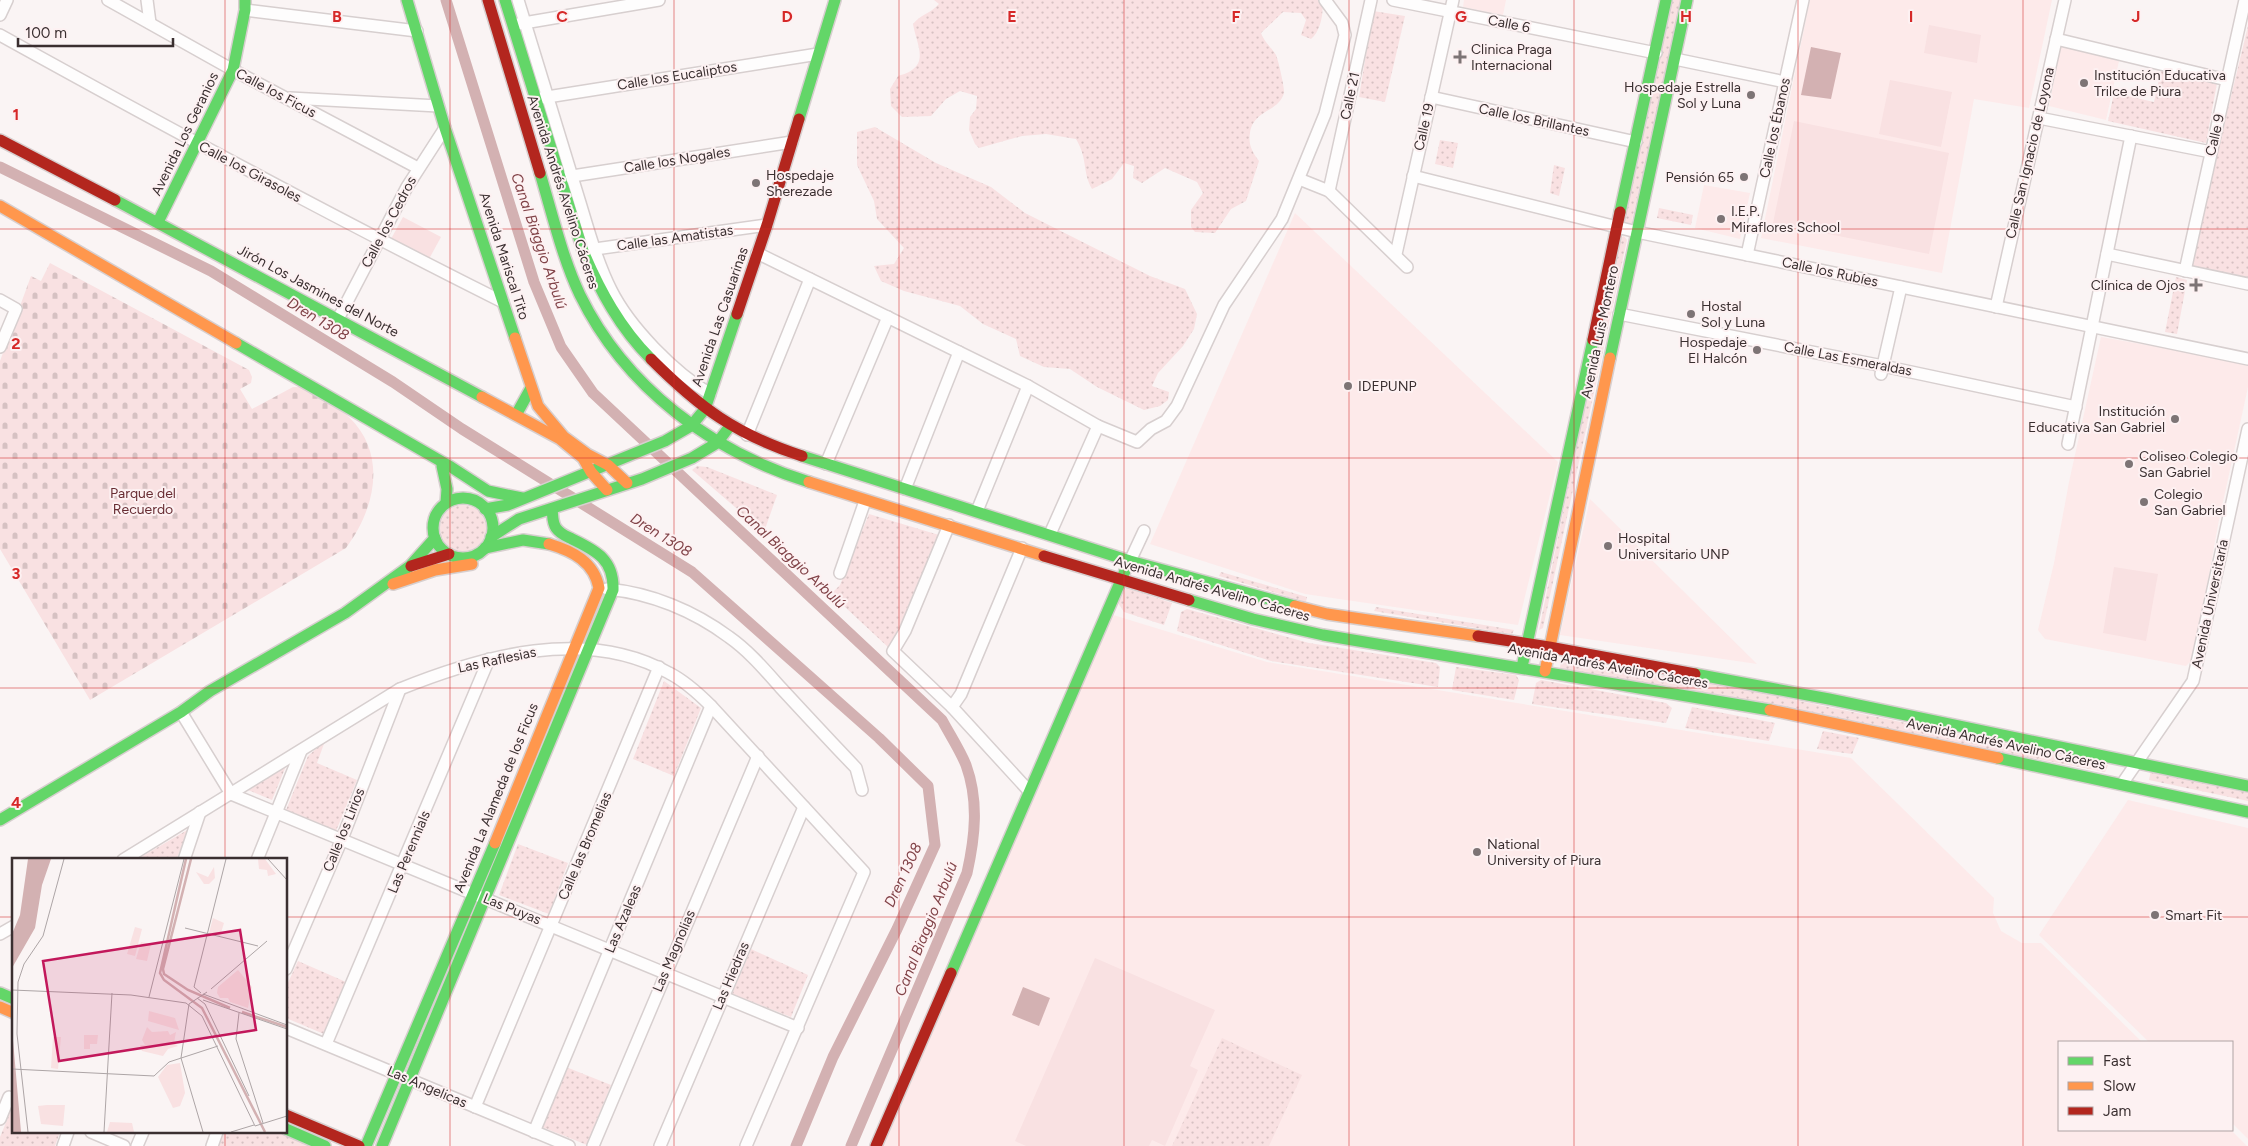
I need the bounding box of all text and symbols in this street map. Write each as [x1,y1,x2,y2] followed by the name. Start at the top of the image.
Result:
[332,7,342,26] text: B
[556,7,568,26] text: C
[781,7,793,26] text: D
[1007,7,1017,26] text: E
[1232,7,1241,26] text: F
[1455,7,1467,26] text: G
[1680,7,1692,26] text: H
[1909,7,1913,26] text: I
[2132,7,2140,26] text: J
[1487,12,1532,36] street label: Calle 6
[18,15,172,47] scale bar
[25,24,67,42] text: 100 m
[1471,41,1552,74] place label: Clinica Praga Internacional
[1453,50,1467,64] marker: Clinica Praga Internacional
[616,58,738,94] street label: Calle los Eucaliptos
[233,65,319,121] street label: Calle los Ficus
[2002,66,2058,240] street label: Calle San Ignacio de Loyona
[2094,67,2226,100] place label: Institución Educativa Trilce de Piura
[148,70,222,198] street label: Avenida Los Geranios
[1337,71,1363,121] street label: Calle 21
[1756,76,1794,180] street label: Calle los Ébanos
[2078,77,2090,89] marker: Institución Educativa Trilce de Piura
[1624,79,1741,112] place label: Hospedaje Estrella Sol y Luna
[1745,89,1757,101] marker: Hospedaje Estrella Sol y Luna
[524,93,602,291] street label: Avenida Andrés Avelino Cáceres
[1477,100,1591,140] street label: Calle los Brillantes
[1410,102,1438,152] street label: Calle 19
[13,105,19,124] text: 1
[2202,112,2228,158] street label: Calle 9
[196,138,304,206] street label: Calle los Girasoles
[623,143,731,177] street label: Calle los Nogales
[766,167,834,200] place label: Hospedaje Sherezade
[1665,169,1734,186] place label: Pensión 65
[507,170,571,312] water label: Canal Biaggio Arbulú
[1738,171,1750,183] marker: Pensión 65
[358,173,420,271] street label: Calle los Cedros
[750,177,762,189] marker: Hospedaje Sherezade
[475,190,533,322] street label: Avenida Mariscal Tito
[1731,203,1840,236] place label: I.E.P. Miraflores School
[1715,213,1727,225] marker: I.E.P. Miraflores School
[616,221,734,255] street label: Calle las Amatistas
[234,241,402,341] street label: Jirón Los Jasmines del Norte
[688,245,752,389] street label: Avenida Las Casuarinas
[1780,254,1880,290] street label: Calle los Rubíes
[1578,264,1622,400] street label: Avenida Luis Montero
[2091,277,2185,294] place label: Clínica de Ojos
[2189,278,2203,292] marker: Clínica de Ojos
[284,294,352,344] water label: Dren 1308
[1701,298,1765,331] place label: Hostal Sol y Luna
[1685,308,1697,320] marker: Hostal Sol y Luna
[11,334,21,353] text: 2
[1679,334,1747,367] place label: Hospedaje El Halcón
[1783,338,1913,380] street label: Calle Las Esmeraldas
[1751,344,1763,356] marker: Hospedaje El Halcón
[1358,378,1417,395] place label: IDEPUNP
[1342,380,1354,392] marker: IDEPUNP
[2028,403,2165,436] place label: Institución Educativa San Gabriel
[2169,413,2181,425] marker: Institución Educativa San Gabriel
[2139,448,2238,481] place label: Coliseo Colegio San Gabriel
[2123,458,2135,470] marker: Coliseo Colegio San Gabriel
[110,485,176,518] park label: Parque del Recuerdo
[2154,486,2226,519] place label: Colegio San Gabriel
[2138,496,2150,508] marker: Colegio San Gabriel
[733,502,849,612] water label: Canal Biaggio Arbulú
[627,509,695,561] water label: Dren 1308
[1618,530,1729,563] place label: Hospital Universitario UNP
[2188,538,2232,670] street label: Avenida Universitaría
[1602,540,1614,552] marker: Hospital Universitario UNP
[1112,553,1312,625] street label: Avenida Andrés Avelino Cáceres
[12,564,21,583] text: 3
[1507,640,1709,692] street label: Avenida Andrés Avelino Cáceres
[456,643,538,677] street label: Las Raflesias
[450,701,542,895] street label: Avenida La Alameda de los Ficus
[1905,715,2107,773] street label: Avenida Andrés Avelino Cáceres
[319,786,369,874] street label: Calle los Lirios
[555,789,615,903] street label: Calle las Bromelias
[11,793,21,812] text: 4
[384,808,434,896] street label: Las Perennials
[1487,836,1601,869] place label: National University of Piura
[880,840,926,910] water label: Dren 1308
[1471,846,1483,858] marker: National University of Piura
[12,858,288,1134] inset map
[891,859,961,999] water label: Canal Biaggio Arbulú
[601,882,645,956] street label: Las Azaleas
[480,890,544,928] street label: Las Puyas
[649,907,699,995] street label: Las Magnolias
[2165,907,2222,924] place label: Smart Fit
[2149,909,2161,921] marker: Smart Fit
[709,939,753,1013] street label: Las Hiedras
[2058,1041,2233,1131] legend
[2103,1052,2132,1070] text: Fast
[384,1063,470,1111] street label: Las Angelicas
[2103,1077,2136,1095] text: Slow
[2103,1102,2131,1120] text: Jam

